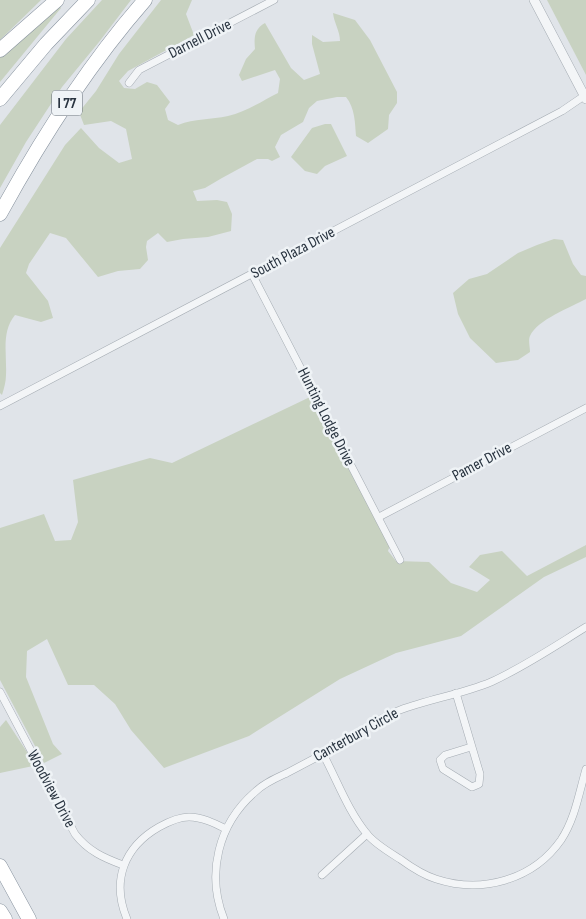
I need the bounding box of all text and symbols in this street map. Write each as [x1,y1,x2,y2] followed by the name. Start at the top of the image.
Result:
[165,15,235,63] street label: Darnell Drive
[52,90,82,116] road number: I 77
[248,223,338,283] street label: South Plaza Drive
[293,365,359,469] street label: Hunting Lodge Drive
[449,438,515,486] street label: Pamer Drive
[310,704,402,766] street label: Canterbury Circle
[23,747,79,831] street label: Woodview Drive

